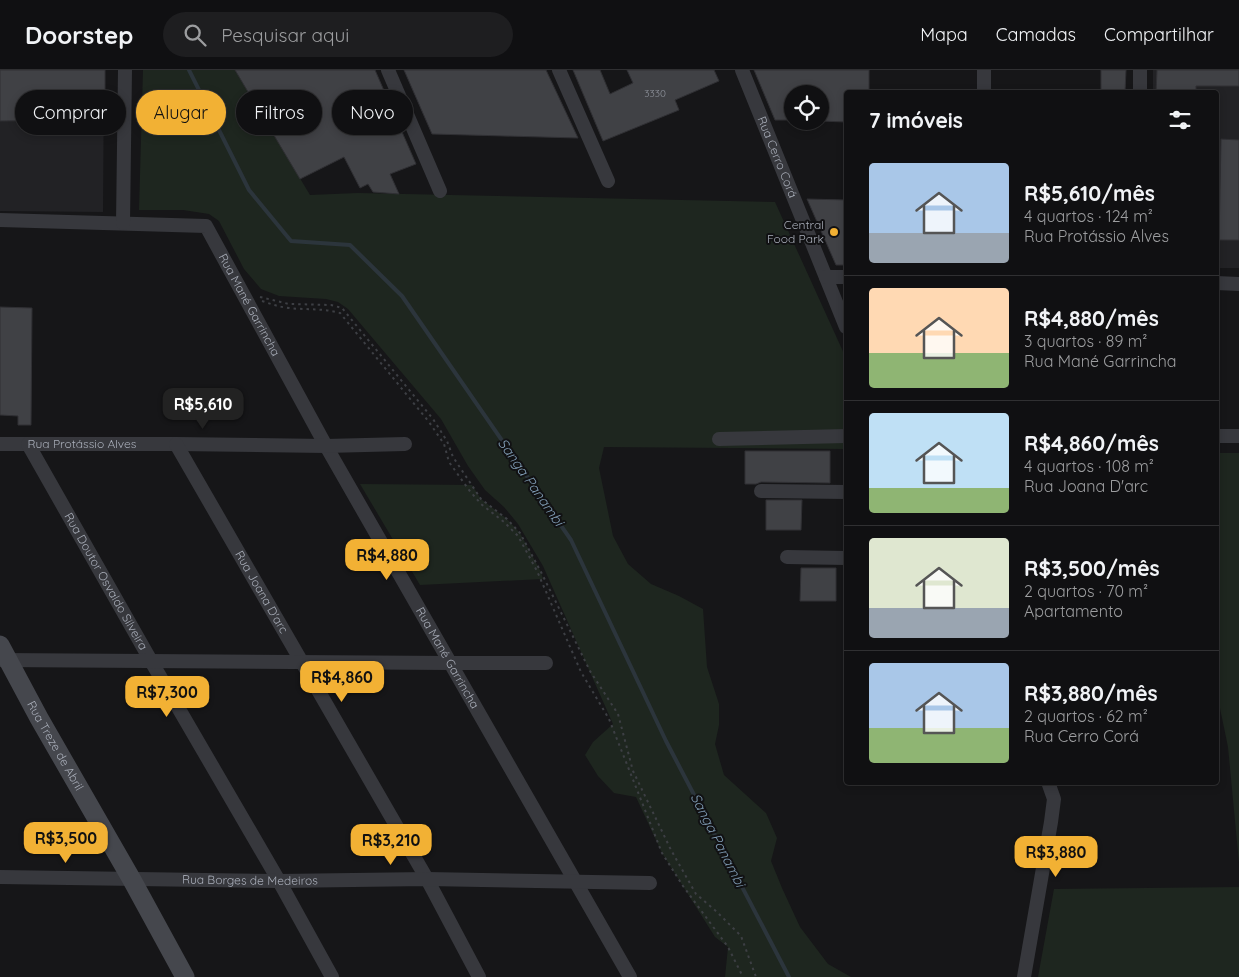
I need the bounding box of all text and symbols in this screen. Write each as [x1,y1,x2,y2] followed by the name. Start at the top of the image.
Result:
[163,12,513,57] search box
[25,20,133,50] text: Doorstep
[181,21,209,49] icon: search
[221,23,349,47] text: Pesquisar aqui
[920,23,968,46] text: Mapa
[996,23,1076,46] text: Camadas
[1104,23,1214,46] text: Compartilhar
[784,85,829,130] map controls
[784,85,829,130] button: locate
[644,87,666,100] house number: 3330
[15,90,126,135] chip: Comprar
[136,90,226,135] chip: Alugar
[236,90,322,135] chip: Filtros
[332,90,413,135] chip: Novo
[1166,106,1194,134] icon: filters
[869,107,963,133] text: 7 imóveis
[755,114,801,200] street label: Rua Cerro Corá
[1024,180,1155,206] text: R$5,610/mês
[909,183,969,243] icon: home
[1024,206,1153,226] text: 4 quartos · 124 m²
[767,217,824,246] place label: Central Food Park
[828,226,840,238] marker: Central Food Park
[1024,226,1169,246] text: Rua Protássio Alves
[216,251,283,359] street label: Rua Mané Garrincha
[1024,305,1159,331] text: R$4,880/mês
[909,308,969,368] icon: home
[1024,331,1147,351] text: 3 quartos · 89 m²
[1024,351,1176,371] text: Rua Mané Garrincha
[157,388,249,430] pin: R$5,610
[174,394,232,414] text: R$5,610
[1024,430,1159,456] text: R$4,860/mês
[909,433,969,493] icon: home
[494,435,569,531] water label: Sanga Panambi
[28,436,137,451] street label: Rua Protássio Alves
[1024,456,1154,476] text: 4 quartos · 108 m²
[1024,476,1148,496] text: Rua Joana D'arc
[62,510,151,653] street label: Rua Doutor Osvaldo Silveira
[341,538,433,581] pin: R$4,880
[356,545,418,565] text: R$4,880
[232,548,292,636] street label: Rua Joana D'arc
[1024,555,1160,581] text: R$3,500/mês
[909,558,969,618] icon: home
[1024,581,1148,601] text: 2 quartos · 70 m²
[1024,601,1123,621] text: Apartamento
[413,604,483,711] street label: Rua Mané Garrincha
[296,660,388,703] pin: R$4,860
[311,667,373,687] text: R$4,860
[121,676,213,718] pin: R$7,300
[1024,680,1158,706] text: R$3,880/mês
[136,682,198,702] text: R$7,300
[909,683,969,743] icon: home
[24,698,87,793] street label: Rua Treze de Abril
[1024,706,1148,726] text: 2 quartos · 62 m²
[1024,726,1139,746] text: Rua Cerro Corá
[687,790,750,892] water label: Sanga Panambi
[20,822,112,864] pin: R$3,500
[345,824,437,866] pin: R$3,210
[35,828,97,848] text: R$3,500
[362,830,420,850] text: R$3,210
[1010,836,1102,878] pin: R$3,880
[1026,842,1086,862] text: R$3,880
[182,872,318,888] street label: Rua Borges de Medeiros

